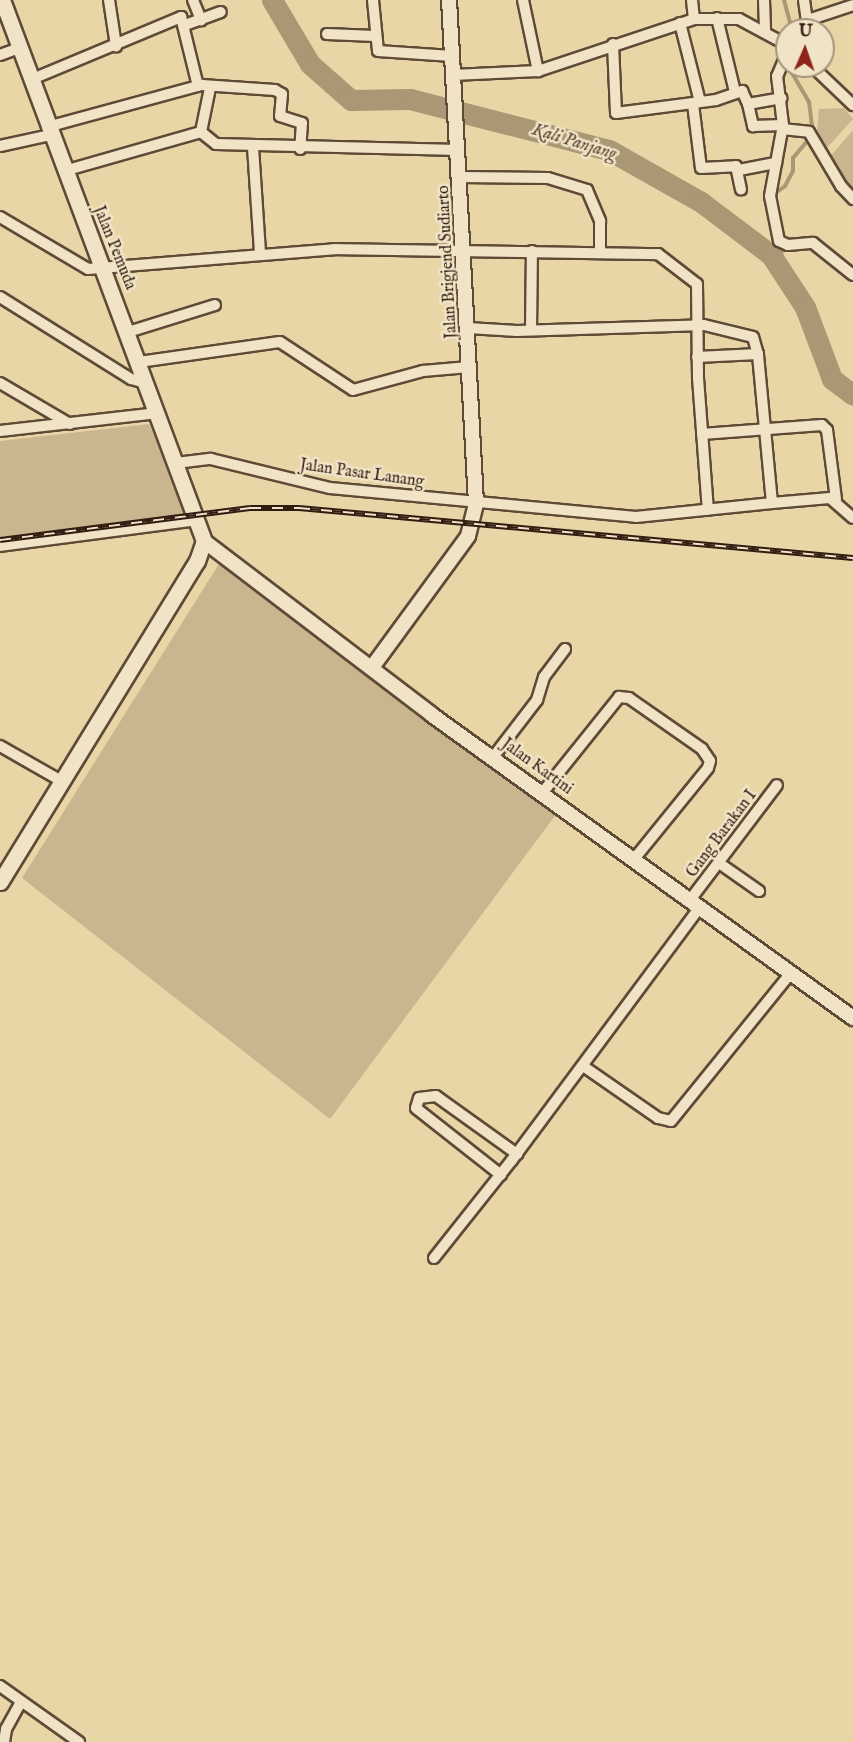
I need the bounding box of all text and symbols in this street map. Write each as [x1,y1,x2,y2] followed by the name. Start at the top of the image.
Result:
[775,18,835,78] north arrow
[798,22,813,42] text: U
[529,120,619,166] water label: Kali Panjang
[434,185,462,339] street label: Jalan Brigjend Sudiarto
[88,203,140,293] street label: Jalan Pemuda
[299,456,425,492] street label: Jalan Pasar Lanang
[498,735,576,799] street label: Jalan Kartini
[683,786,761,882] street label: Gang Barakan I

